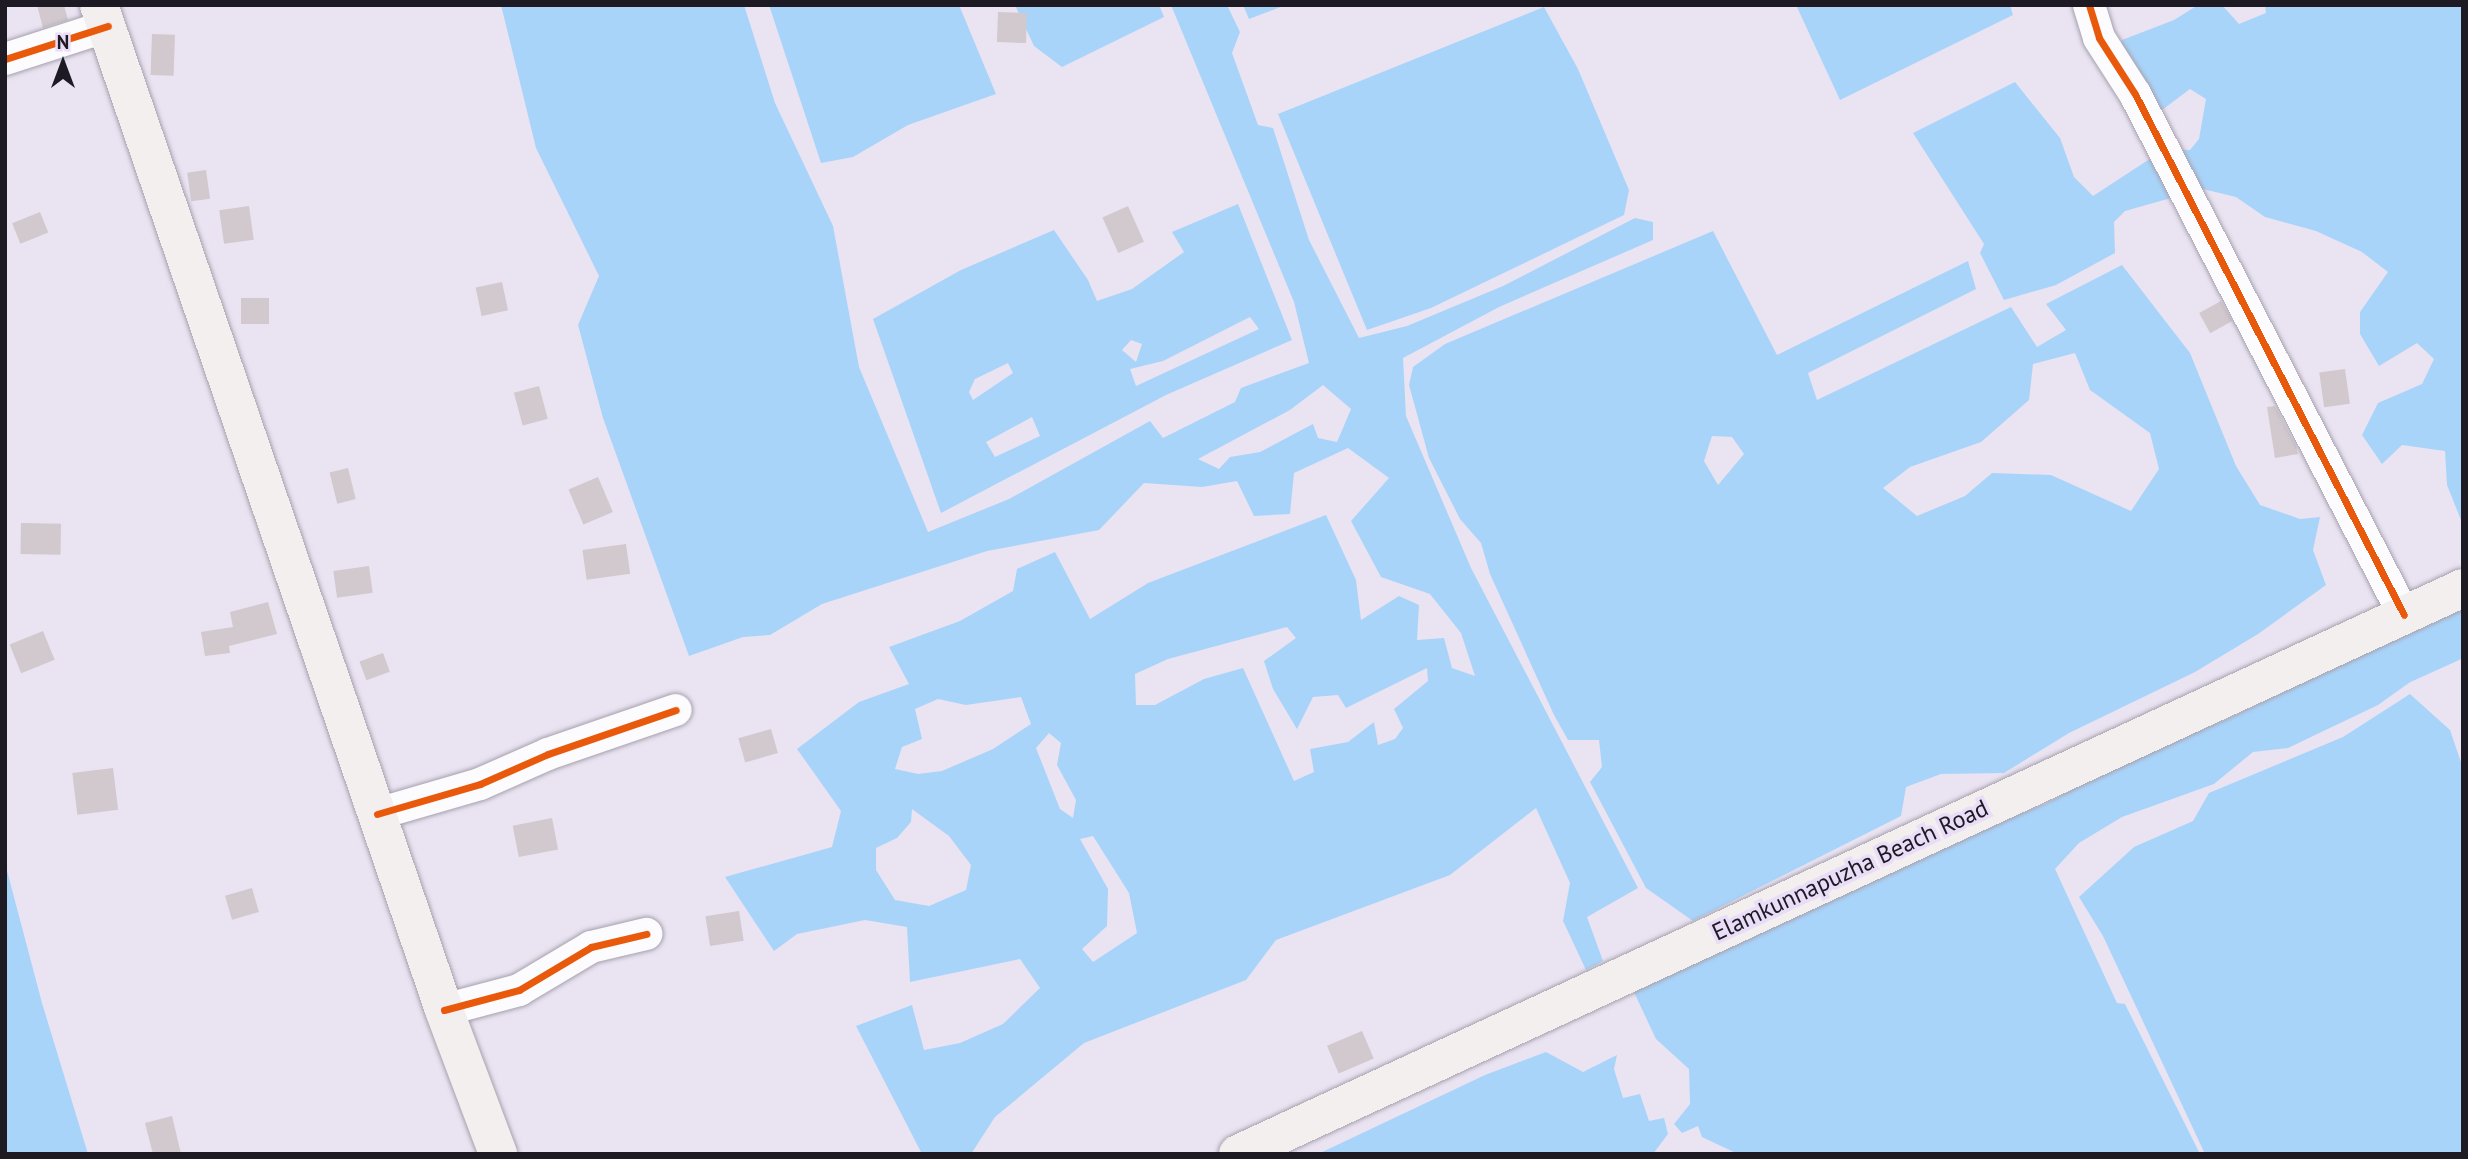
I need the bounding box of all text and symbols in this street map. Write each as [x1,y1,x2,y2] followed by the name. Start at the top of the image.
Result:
[28,28,98,98] north arrow
[57,30,69,54] text: N
[1707,793,1993,947] street label: Elamkunnapuzha Beach Road

